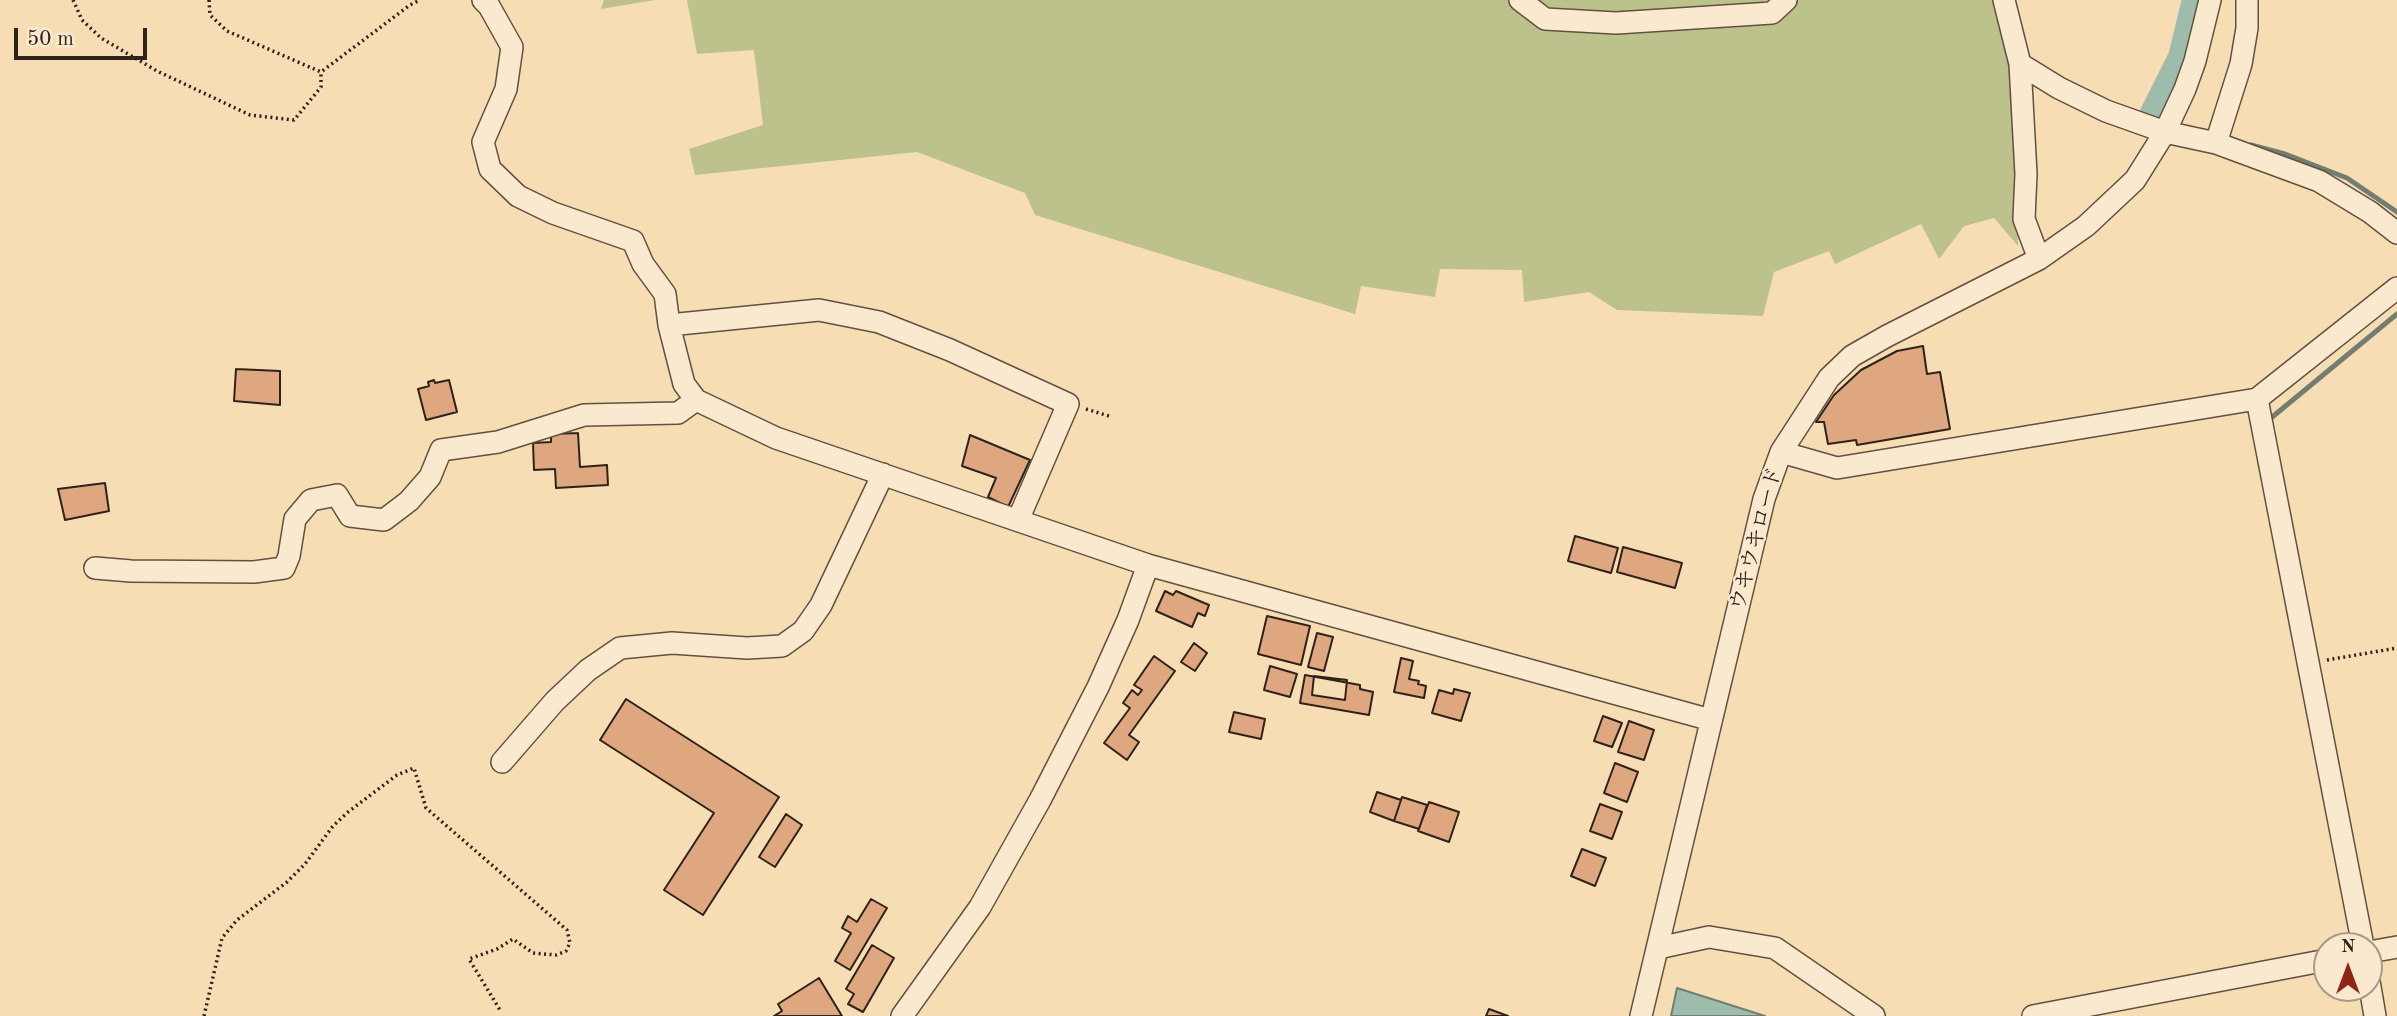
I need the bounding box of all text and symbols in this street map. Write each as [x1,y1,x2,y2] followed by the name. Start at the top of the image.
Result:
[18,14,150,58] scale bar
[27,29,74,50] text: 50 m
[1726,465,1788,613] street label: ウキウキロード
[2313,932,2383,1002] north arrow
[2341,938,2355,957] text: N

